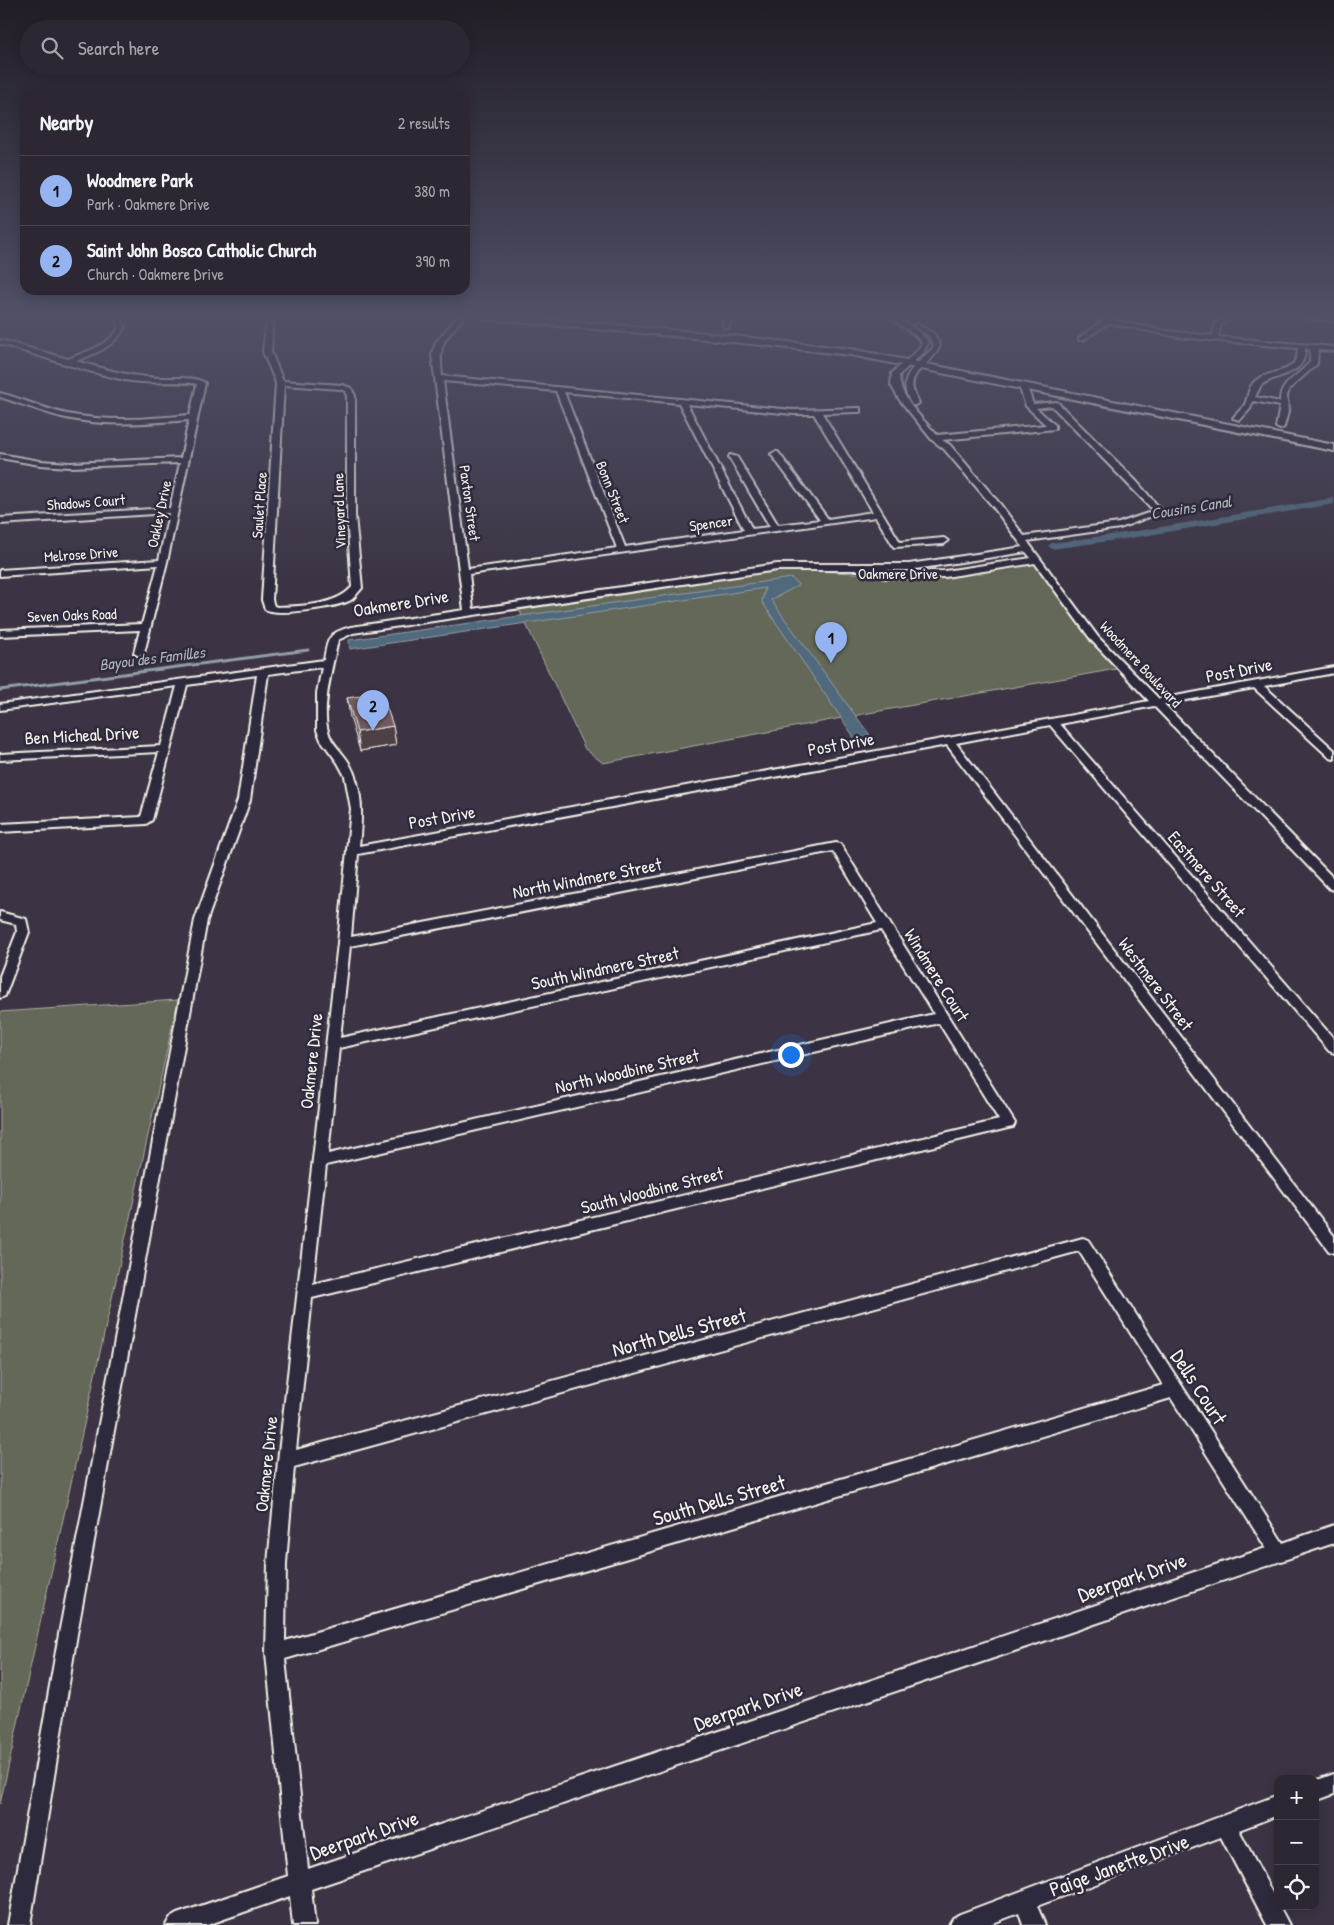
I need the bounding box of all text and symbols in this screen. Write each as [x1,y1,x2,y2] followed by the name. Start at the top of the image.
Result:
[20,20,470,75] search box
[38,34,66,62] icon: search
[78,35,159,61] text: Search here
[40,108,93,137] text: Nearby
[398,112,450,134] text: 2 results
[87,167,193,193] text: Woodmere Park
[53,180,59,202] text: 1
[414,180,450,202] text: 380 m
[87,193,210,215] text: Park · Oakmere Drive
[87,237,316,263] text: Saint John Bosco Catholic Church
[52,250,60,272] text: 2
[415,250,450,272] text: 390 m
[87,263,224,285] text: Church · Oakmere Drive
[591,458,635,527] street label: Bonn Street
[454,464,486,543] street label: Paxton Street
[246,471,272,539] street label: Saulet Place
[327,473,351,549] street label: Vineyard Lane
[142,478,176,550] street label: Oakley Drive
[46,489,127,515] street label: Shadows Court
[1149,490,1234,524] water label: Cousins Canal
[688,510,734,536] street label: Spencer
[43,541,119,567] street label: Melrose Drive
[858,563,938,584] street label: Oakmere Drive
[352,583,450,623] street label: Oakmere Drive
[27,603,117,627] street label: Seven Oaks Road
[1095,616,1187,712] street label: Woodmere Boulevard
[815,622,847,663] pin: 1
[98,640,208,675] water label: Bayou des Familles
[1204,651,1274,689] street label: Post Drive
[357,690,389,731] pin: 2
[24,720,140,750] street label: Ben Micheal Drive
[806,726,876,762] street label: Post Drive
[407,799,477,835] street label: Post Drive
[1162,825,1252,923] street label: Eastmere Street
[510,851,665,905] street label: North Windmere Street
[898,924,976,1027] street label: Windmere Court
[1113,932,1200,1036] street label: Westmere Street
[529,940,682,996] street label: South Windmere Street
[294,1012,328,1110] street label: Oakmere Drive
[553,1042,702,1100] street label: North Woodbine Street
[778,1042,804,1068] your location
[578,1160,727,1220] street label: South Woodbine Street
[609,1300,750,1364] street label: North Dells Street
[1164,1344,1234,1431] street label: Dells Court
[249,1415,283,1513] street label: Oakmere Drive
[649,1467,789,1533] street label: South Dells Street
[1074,1545,1190,1609] street label: Deerpark Drive
[690,1674,806,1738] street label: Deerpark Drive
[1274,1775,1319,1910] map controls
[1274,1775,1319,1820] button: +
[306,1803,422,1867] street label: Deerpark Drive
[1274,1820,1319,1865] button: −
[1045,1826,1193,1904] street label: Paige Janette Drive
[1274,1865,1319,1910] button: locate

